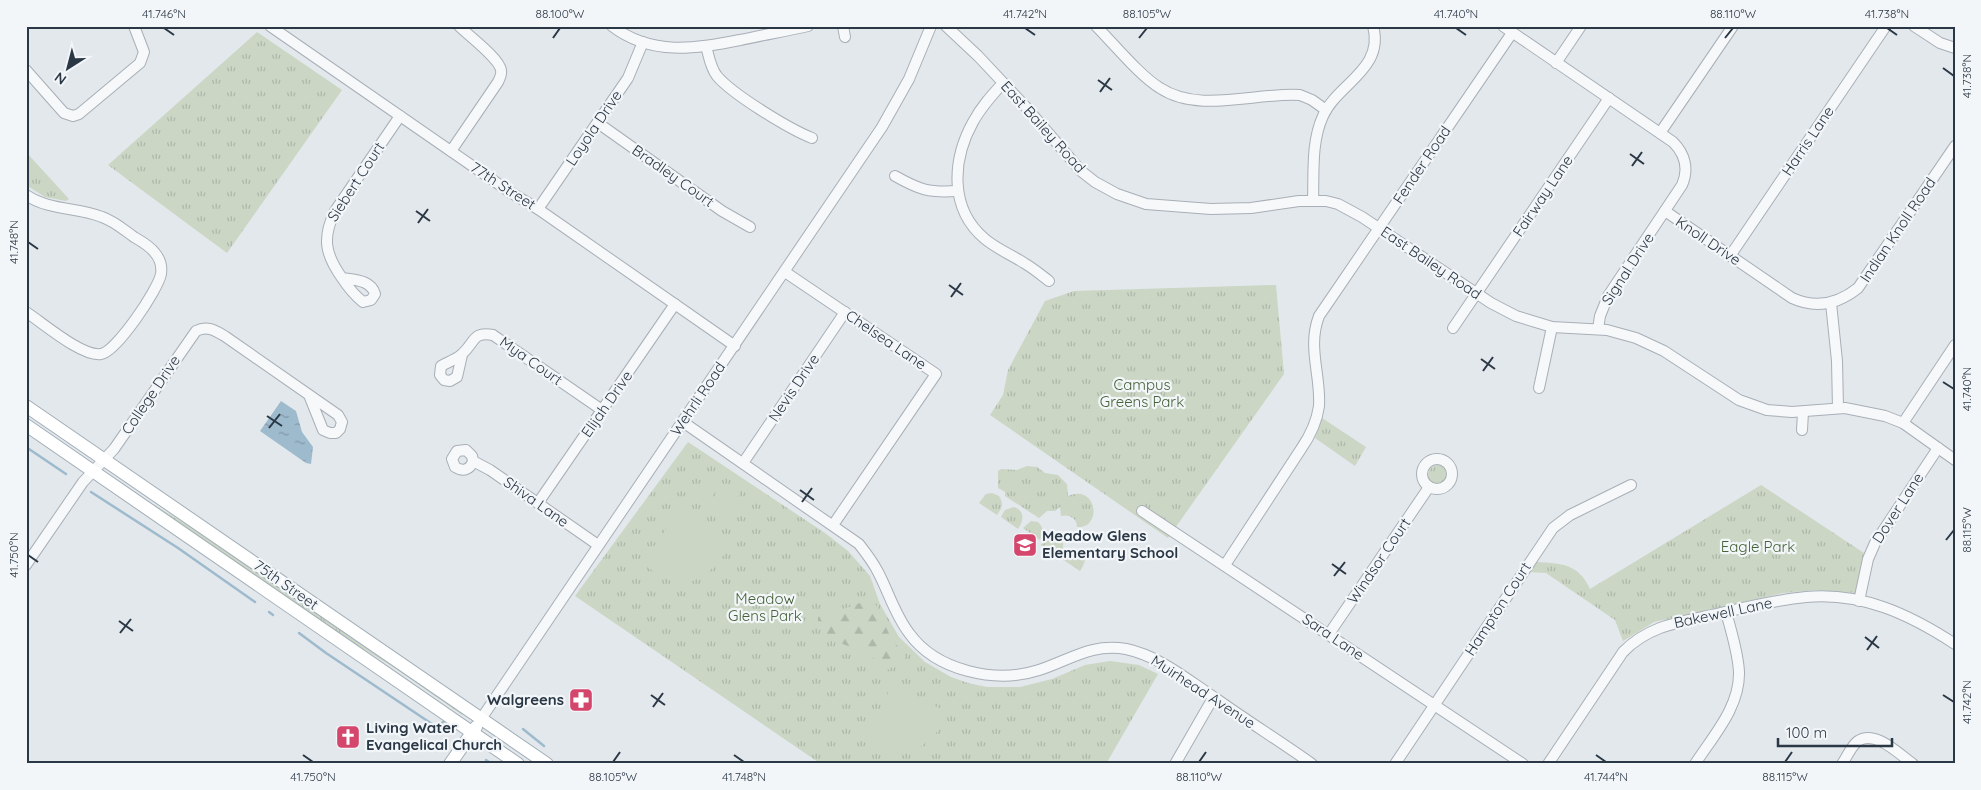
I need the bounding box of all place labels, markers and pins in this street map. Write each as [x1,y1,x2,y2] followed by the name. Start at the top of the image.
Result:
[1042,526,1178,562] place label: Meadow Glens Elementary School
[1012,532,1038,558] school or university icon: Meadow Glens Elementary School
[568,687,594,713] pharmacy icon: Walgreens
[487,690,564,709] place label: Walgreens
[366,718,502,754] place label: Living Water Evangelical Church
[335,724,361,750] church icon: Living Water Evangelical Church

